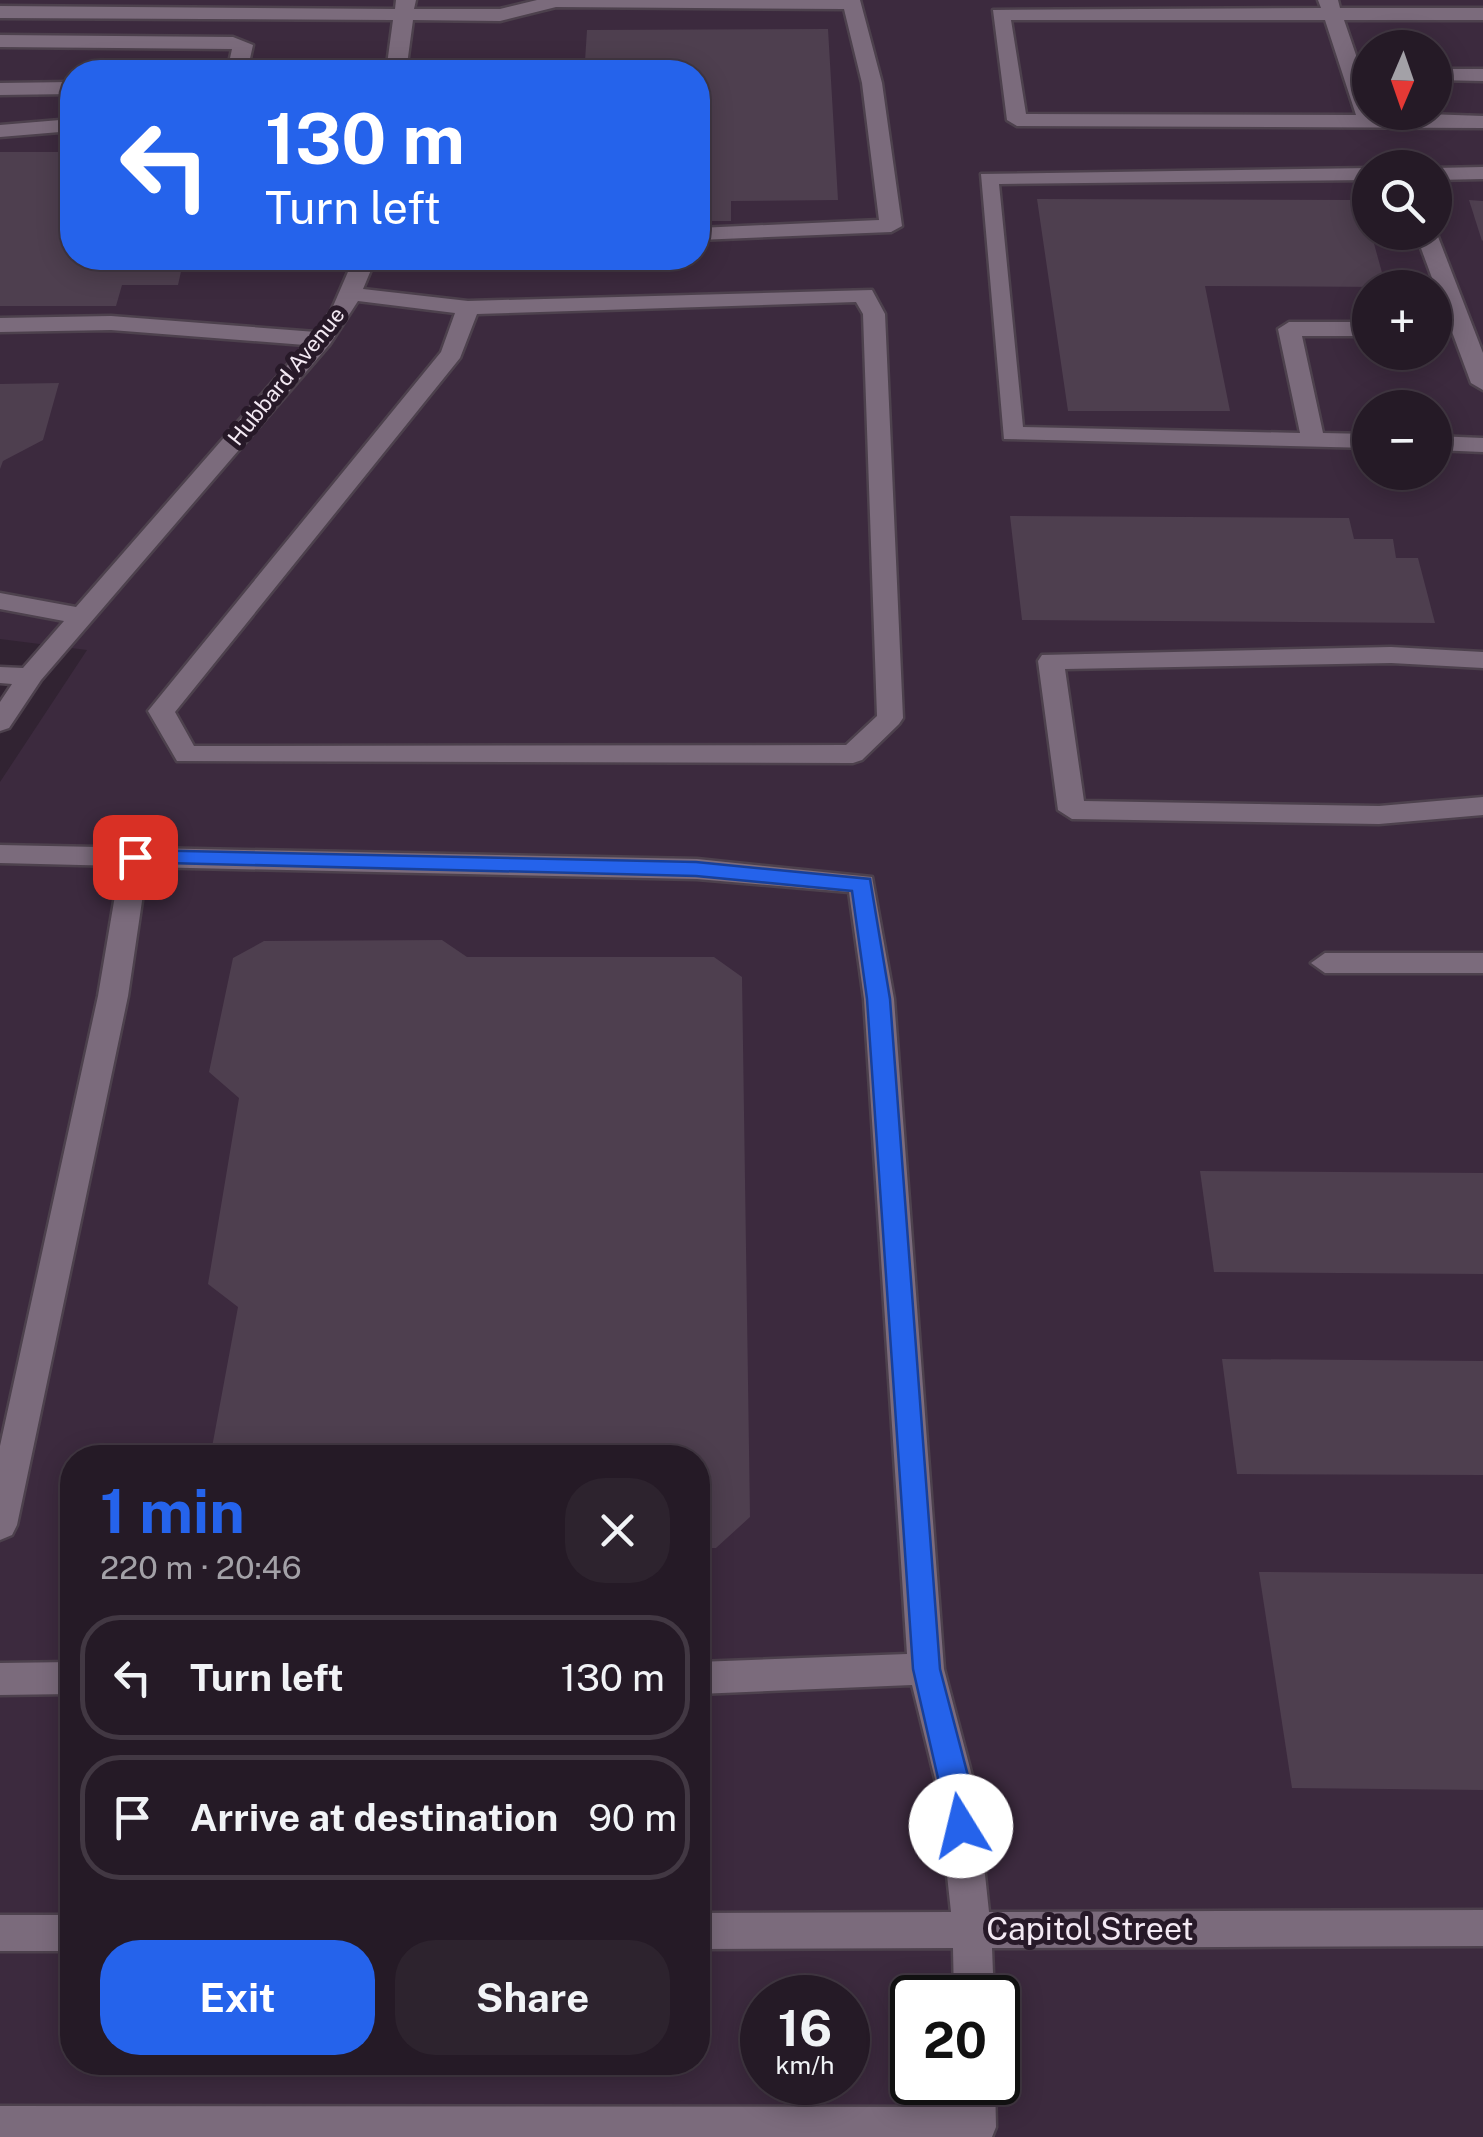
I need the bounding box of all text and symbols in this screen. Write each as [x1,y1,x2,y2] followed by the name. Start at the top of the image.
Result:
[1352,30,1452,130] north arrow
[1352,30,1452,490] map controls
[265,97,465,180] text: 130 m
[100,100,230,230] icon: left
[1352,150,1452,250] button: search
[265,181,441,234] text: Turn left
[1352,270,1452,370] button: +
[222,302,350,450] street label: Hubbard Avenue
[1352,390,1452,490] button: −
[93,815,178,900] pin
[108,830,163,885] icon: arrive
[100,1476,245,1547] text: 1 min
[565,1478,670,1583] button: close
[100,1549,302,1586] text: 220 m · 20:46
[105,1650,160,1705] icon: left
[190,1655,344,1700] text: Turn left
[560,1655,665,1700] text: 130 m
[909,1774,1013,1878] position arrow
[105,1790,160,1845] icon: arrive
[190,1795,558,1840] text: Arrive at destination
[588,1795,677,1840] text: 90 m
[986,1910,1194,1947] street label: Capitol Street
[100,1940,375,2055] button: Exit
[395,1940,670,2055] button: Share
[890,1975,1020,2105] speed limit sign: 20
[778,1998,832,2057] text: 16
[776,2050,834,2080] text: km/h

